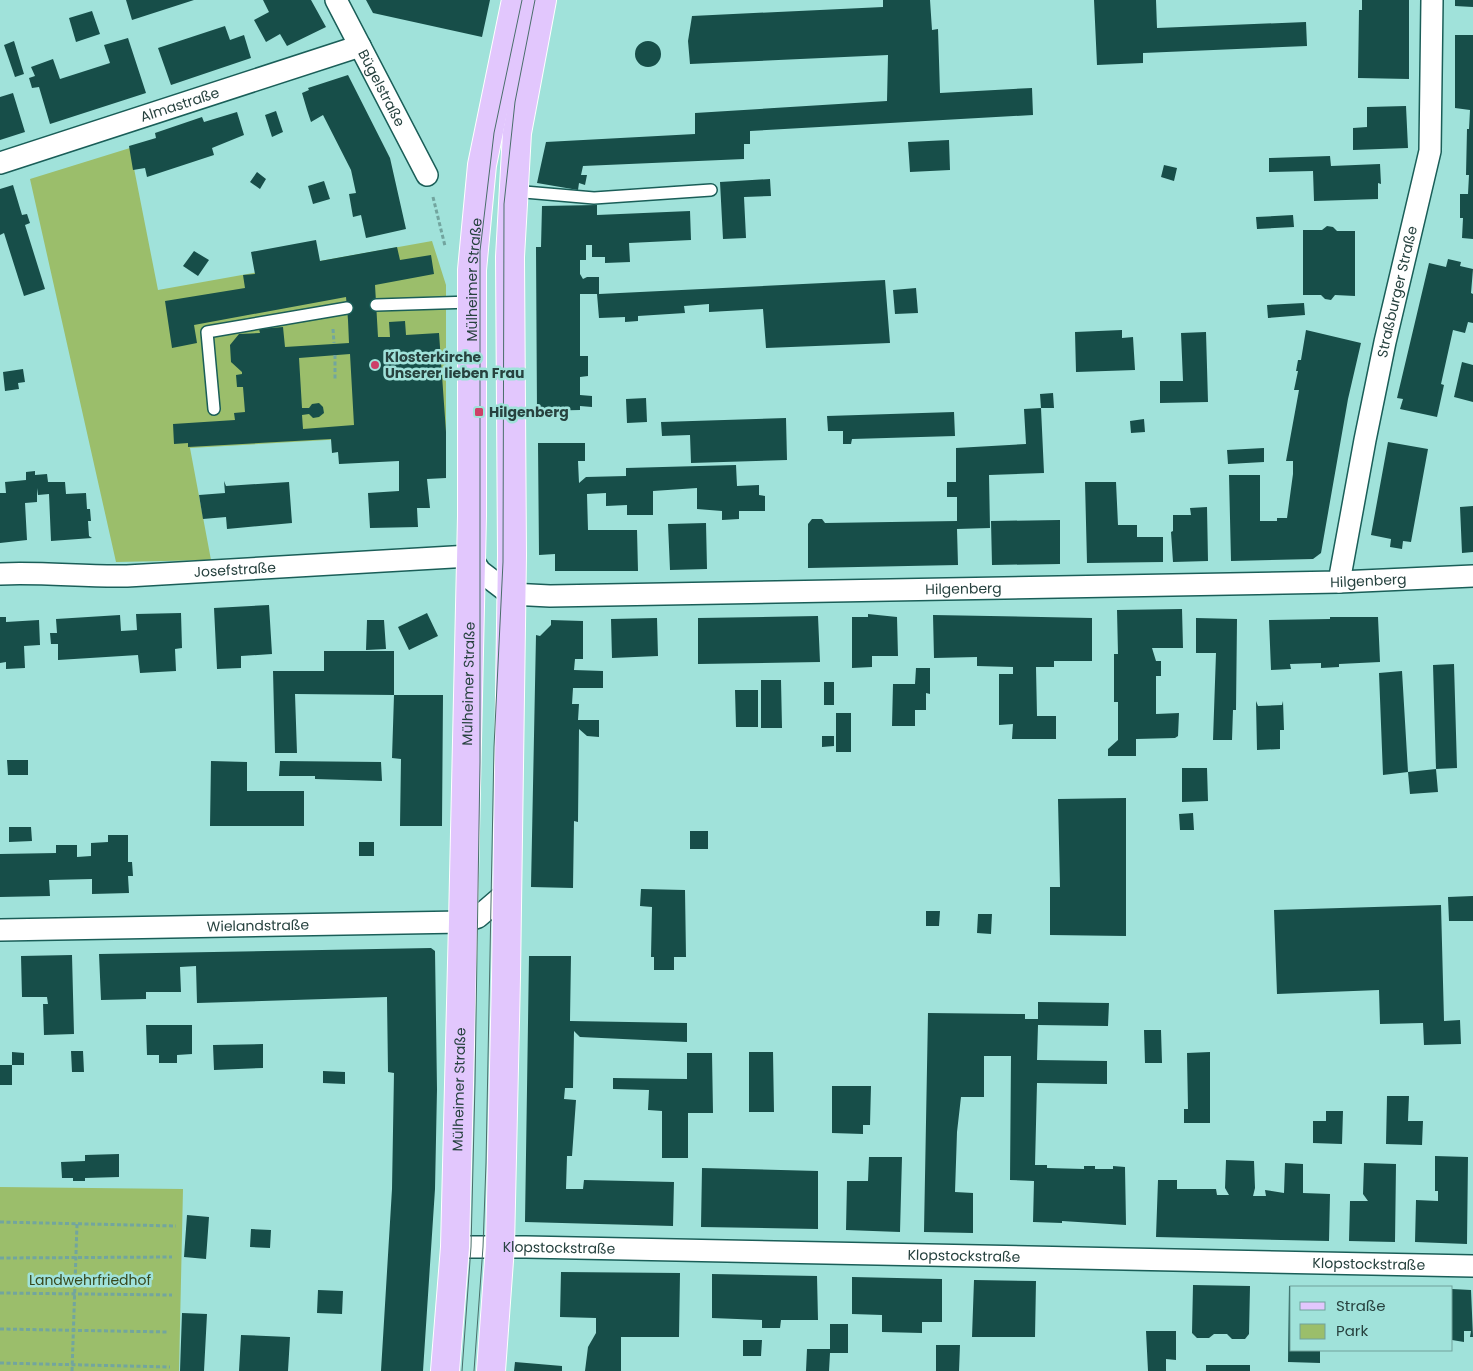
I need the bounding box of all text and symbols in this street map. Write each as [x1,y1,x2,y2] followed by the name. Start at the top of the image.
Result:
[353,46,410,130] street label: Bügelstraße
[138,82,222,127] street label: Almastraße
[462,217,487,342] street label: Mülheimer Straße
[1372,224,1422,359] street label: Straßburger Straße
[385,347,524,383] place label: Klosterkirche Unserer lieben Frau
[369,359,381,371] marker: Klosterkirche Unserer lieben Frau
[489,402,569,422] place label: Hilgenberg
[473,406,485,418] marker: Hilgenberg
[193,557,277,582] street label: Josefstraße
[1330,569,1407,592] street label: Hilgenberg
[925,578,1002,599] street label: Hilgenberg
[457,621,480,746] street label: Mülheimer Straße
[207,915,310,936] street label: Wielandstraße
[447,1027,470,1152] street label: Mülheimer Straße
[503,1237,616,1259] street label: Klopstockstraße
[907,1245,1021,1267] street label: Klopstockstraße
[1312,1253,1426,1275] street label: Klopstockstraße
[29,1270,151,1290] park label: Landwehrfriedhof
[1290,1286,1453,1351] legend
[1336,1295,1386,1316] text: Straße
[1336,1320,1368,1341] text: Park

